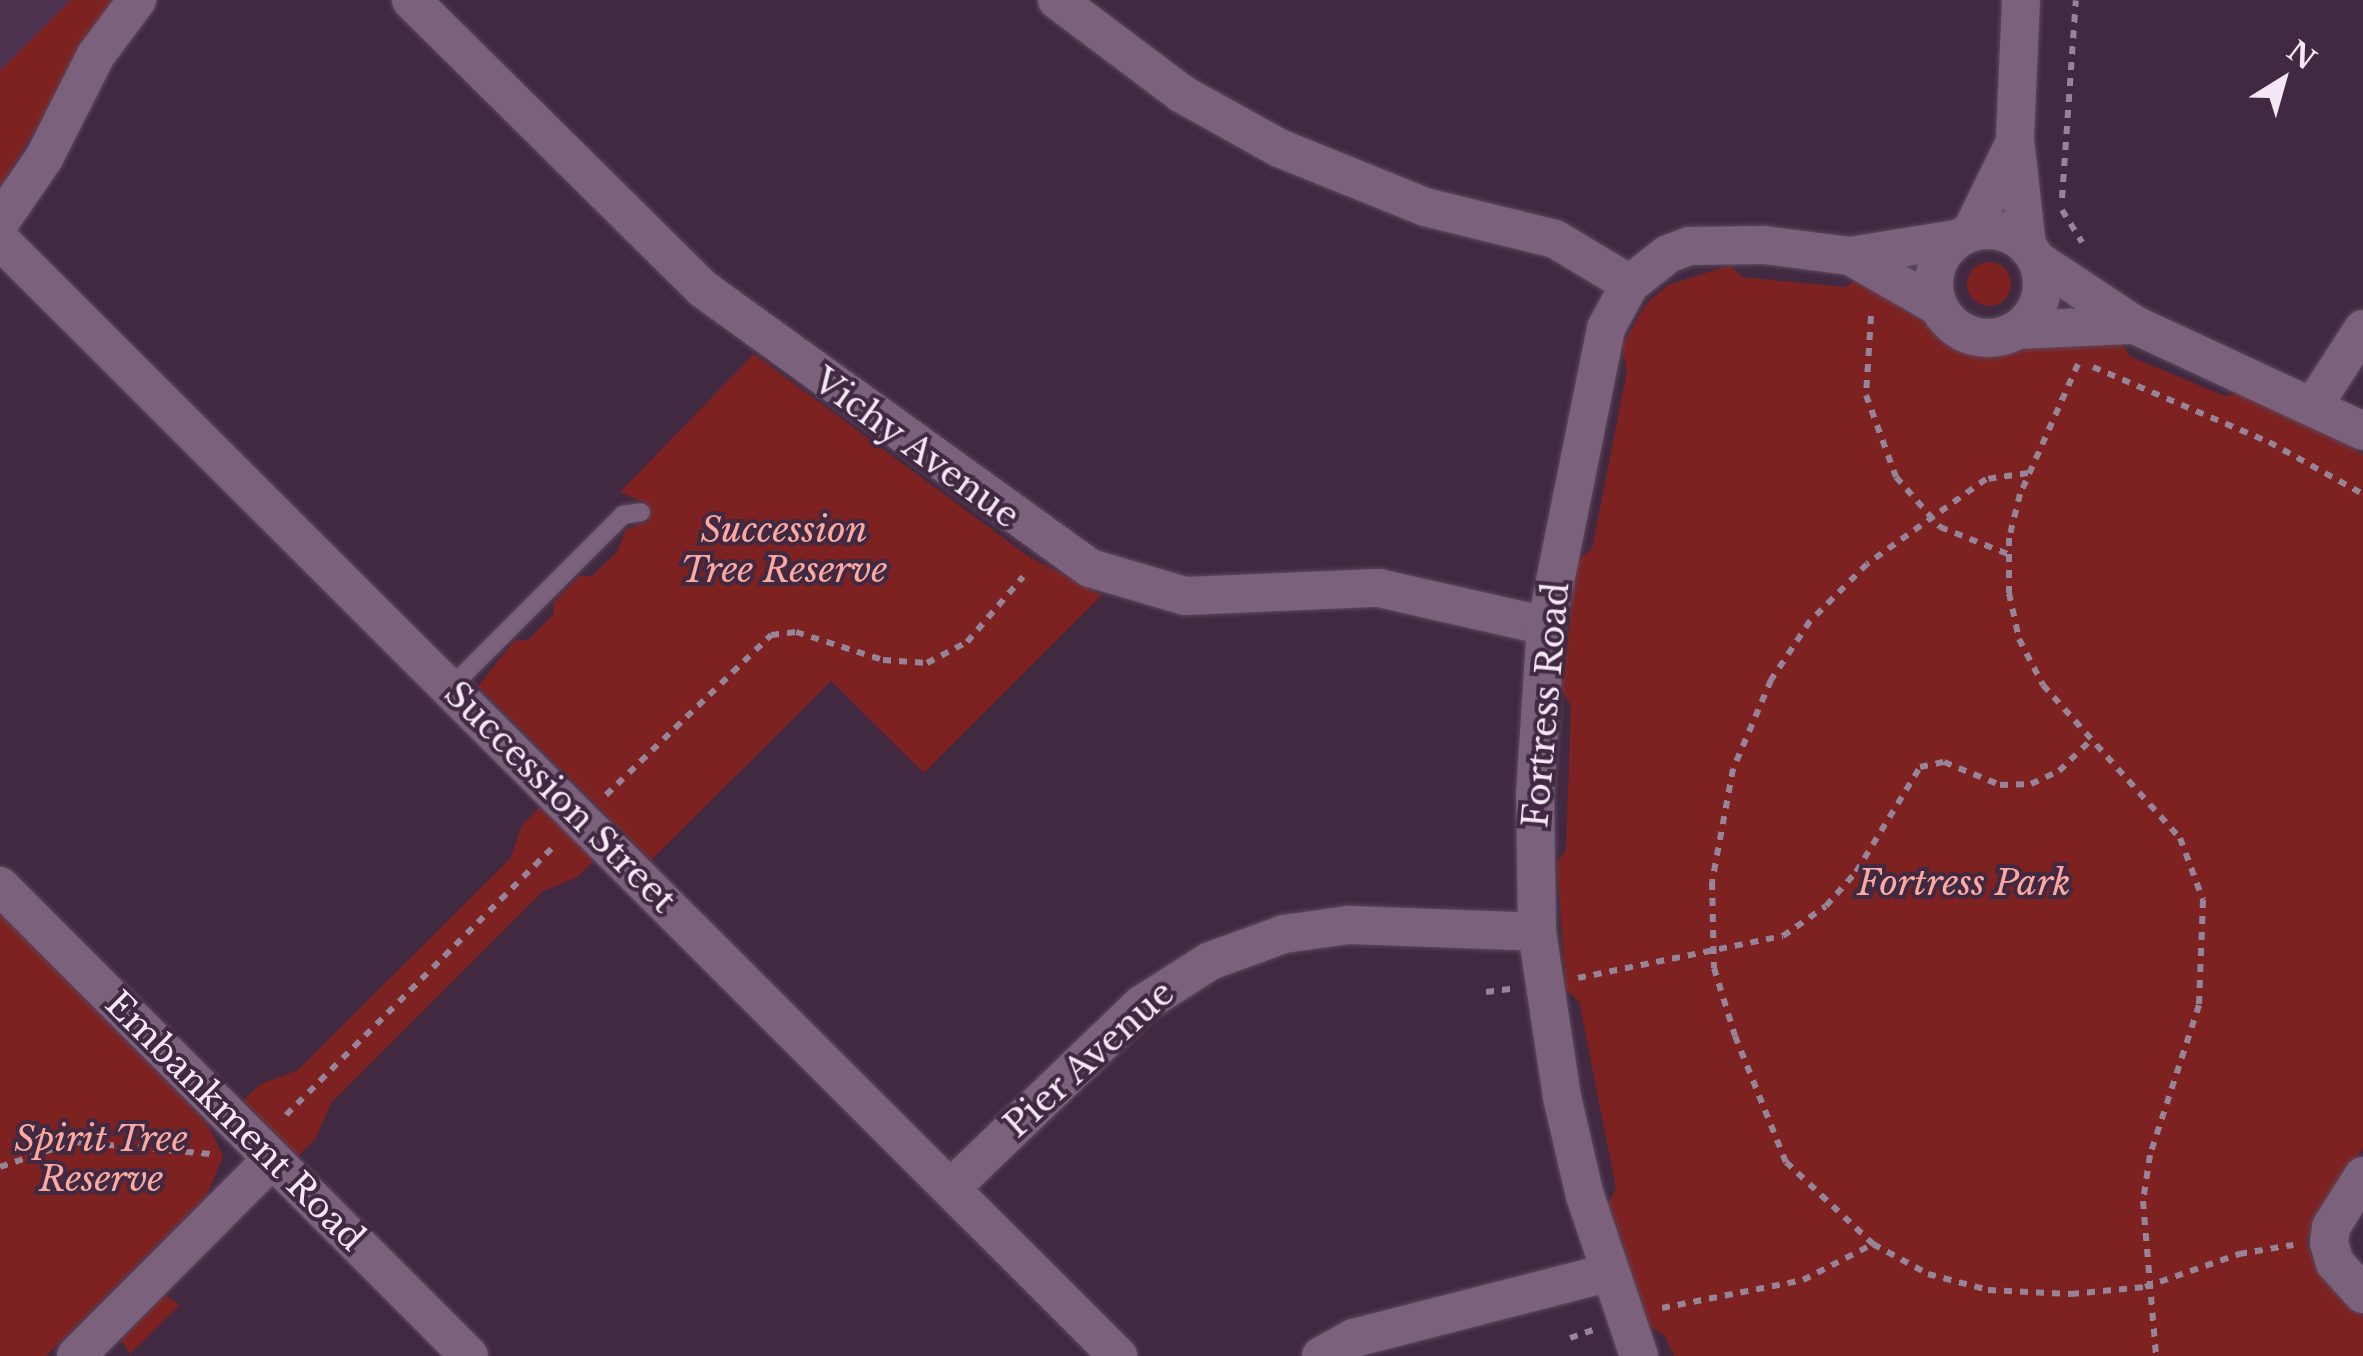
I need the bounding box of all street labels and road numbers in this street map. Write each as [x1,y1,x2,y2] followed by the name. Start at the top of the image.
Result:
[804,358,1028,538] street label: Vichy Avenue
[1514,581,1578,829] street label: Fortress Road
[436,673,684,921] street label: Succession Street
[995,971,1183,1147] street label: Pier Avenue
[97,983,373,1259] street label: Embankment Road

